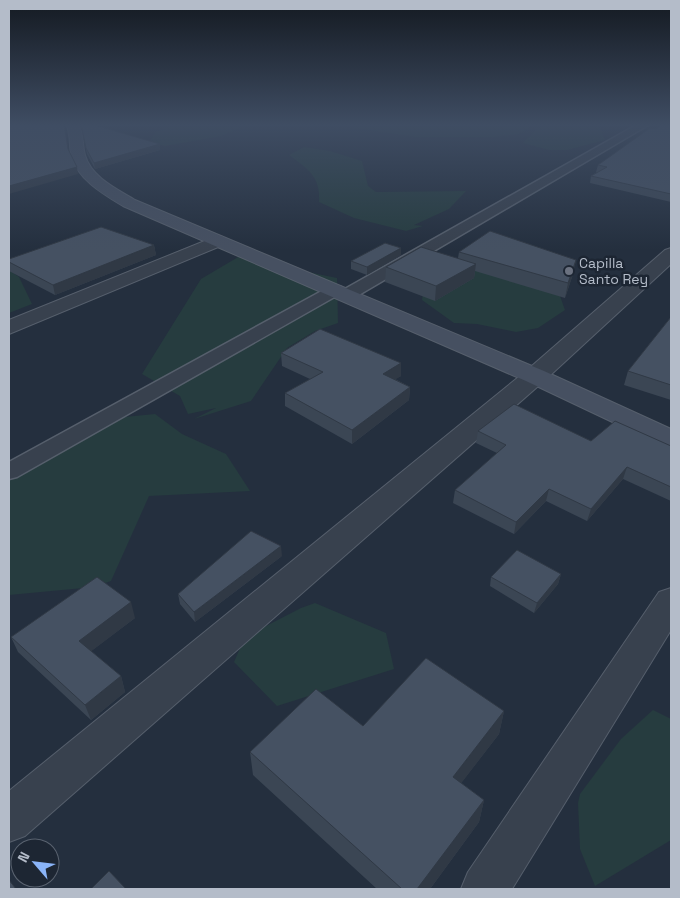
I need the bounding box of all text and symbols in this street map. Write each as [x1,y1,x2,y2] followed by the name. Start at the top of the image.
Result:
[579,254,648,288] place label: Capilla Santo Rey
[563,265,575,277] marker: Capilla Santo Rey
[10,838,60,888] north arrow
[13,849,34,865] text: N

